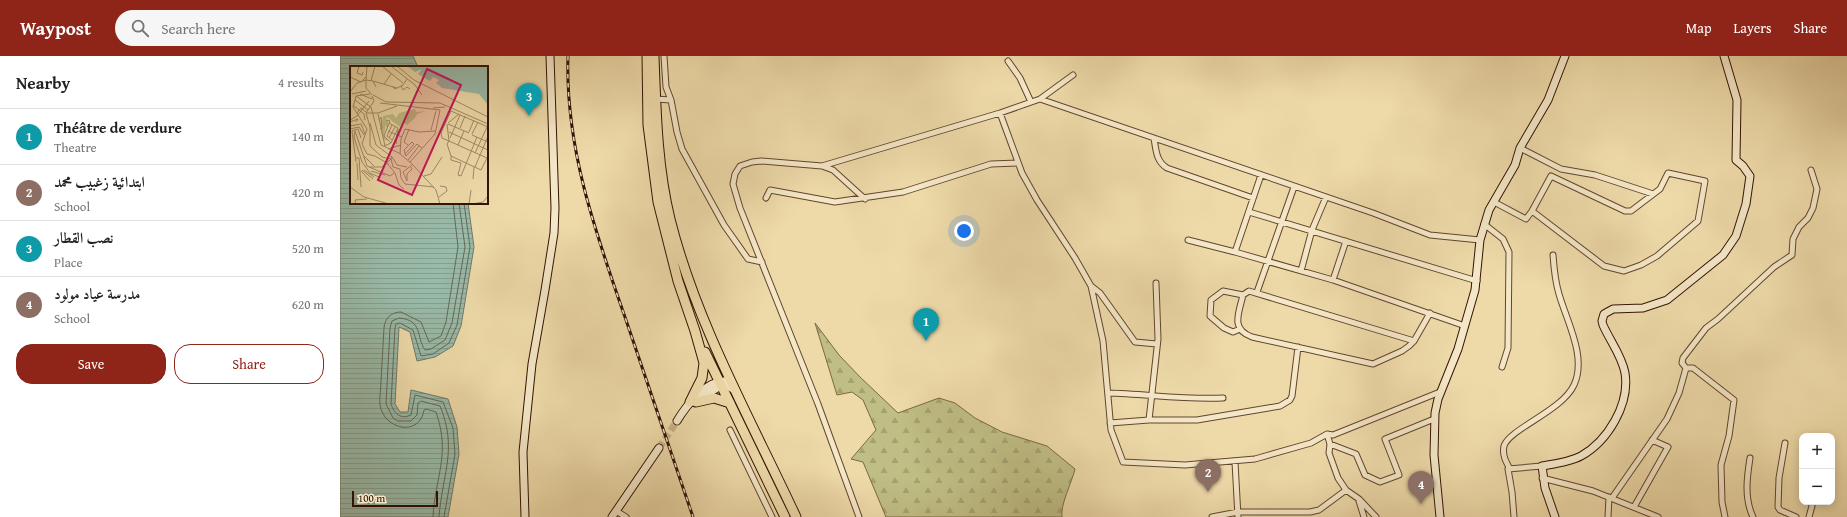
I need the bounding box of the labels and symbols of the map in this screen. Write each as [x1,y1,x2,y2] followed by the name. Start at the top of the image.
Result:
[350,66,488,204] inset map
[516,83,542,116] pin: 3
[954,221,974,241] your location
[913,308,939,341] pin: 1
[1195,459,1221,492] pin: 2
[1408,471,1434,504] pin: 4
[352,489,438,508] scale bar

